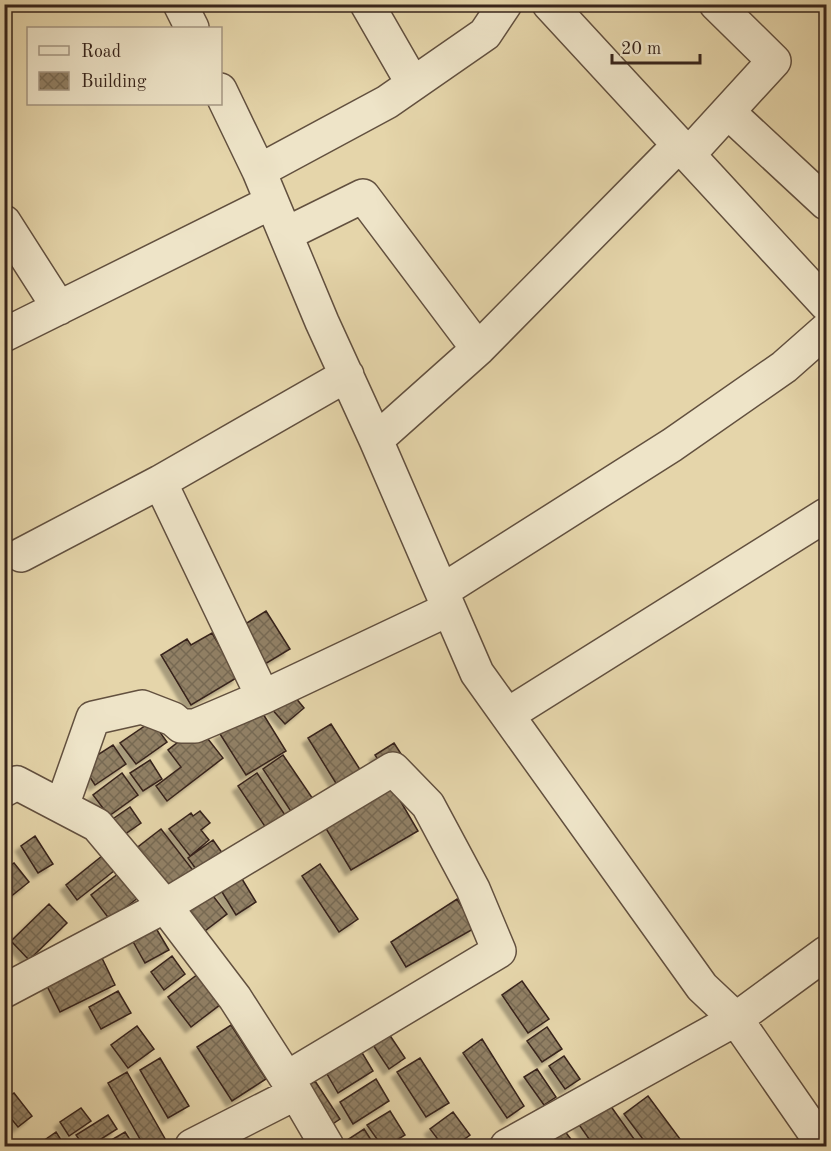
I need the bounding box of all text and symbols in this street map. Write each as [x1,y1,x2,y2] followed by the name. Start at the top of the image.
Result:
[27,27,222,105] legend
[612,27,700,65] scale bar
[621,40,661,58] text: 20 m
[81,43,121,61] text: Road
[81,73,147,91] text: Building

